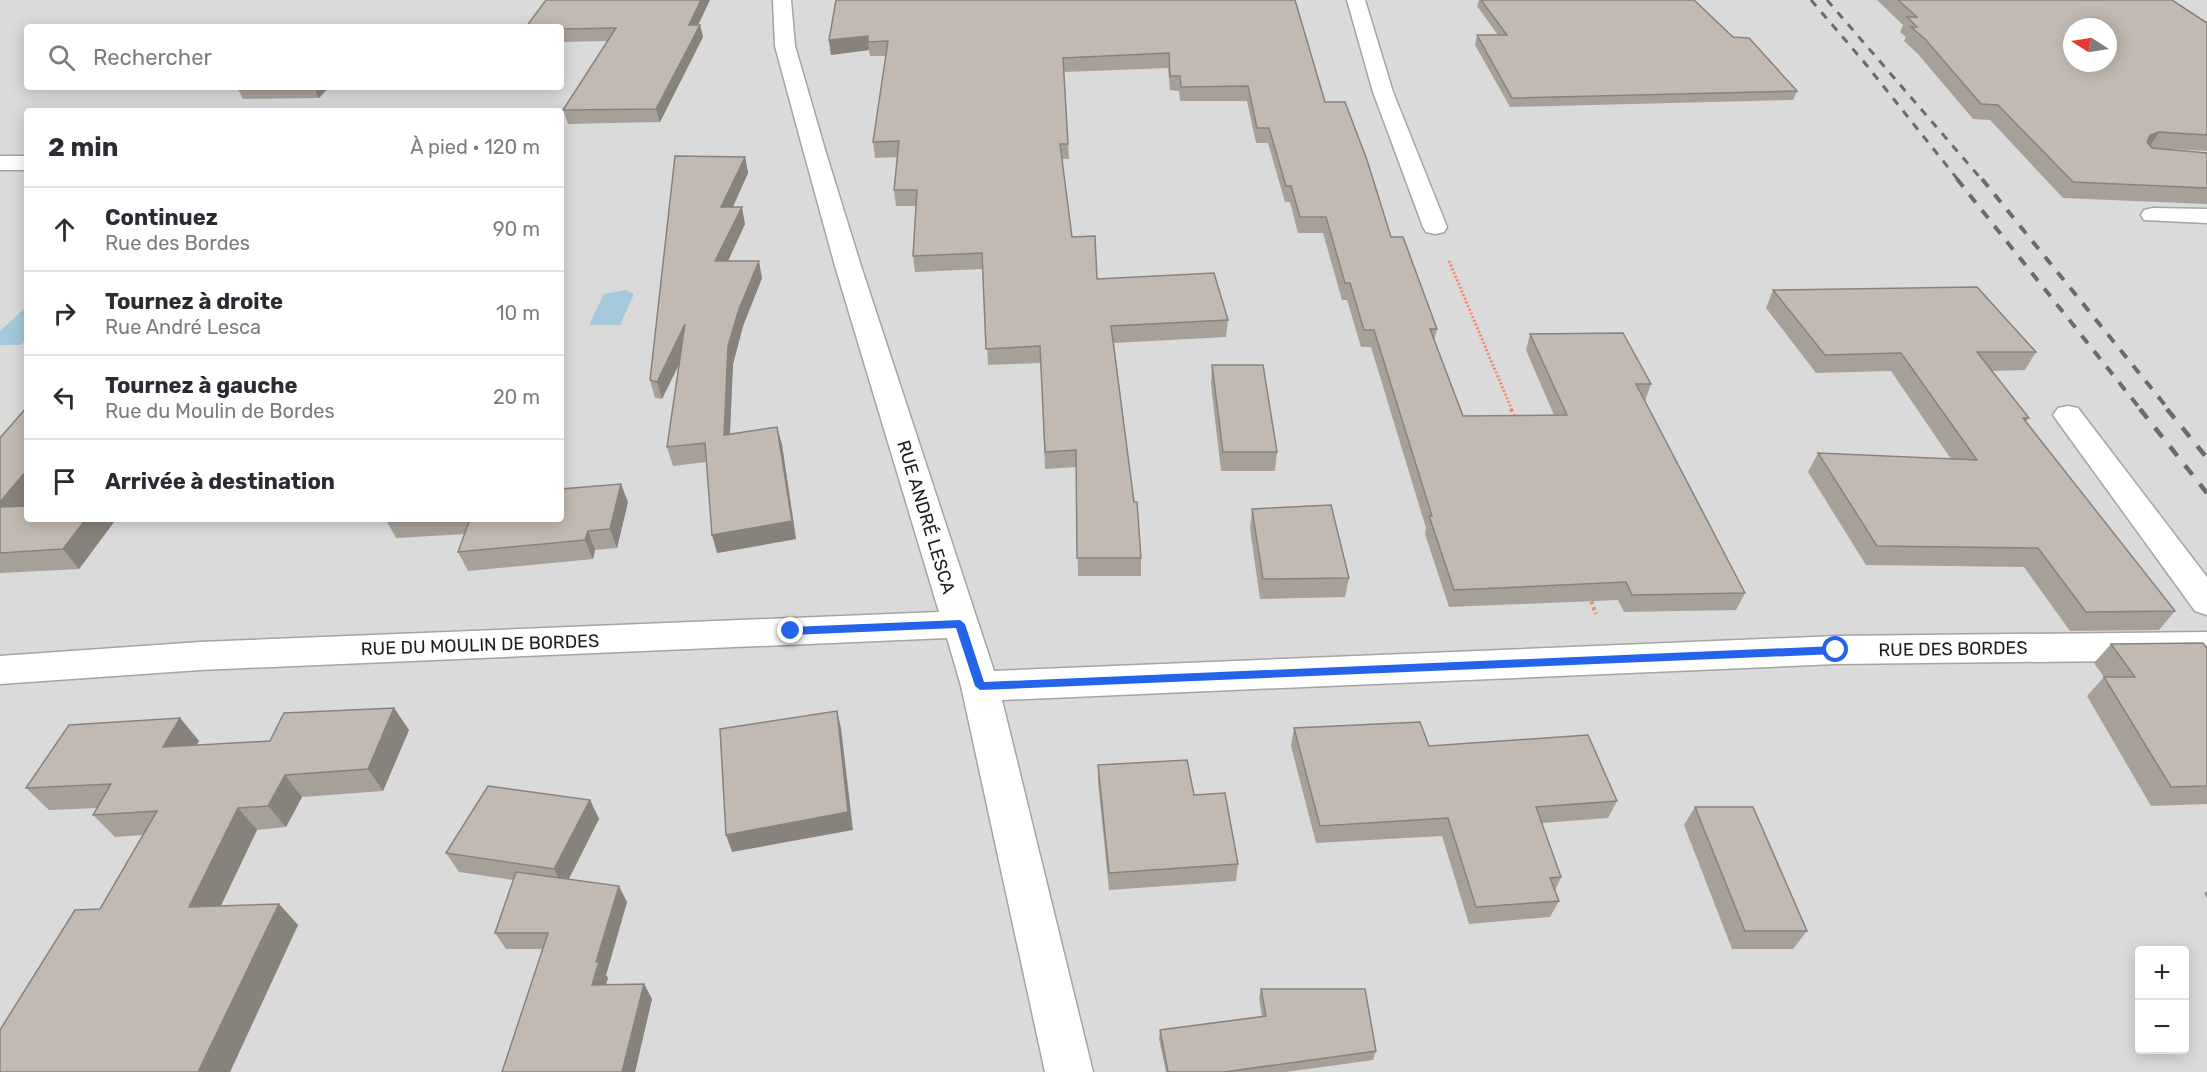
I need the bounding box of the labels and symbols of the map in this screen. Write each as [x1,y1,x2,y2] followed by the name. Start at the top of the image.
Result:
[2063,18,2117,72] north arrow
[892,438,960,596] street label: RUE ANDRÉ LESCA
[777,617,803,643] route end
[360,630,600,660] street label: RUE DU MOULIN DE BORDES
[1822,636,1848,662] route start
[1878,637,2028,661] street label: RUE DES BORDES

